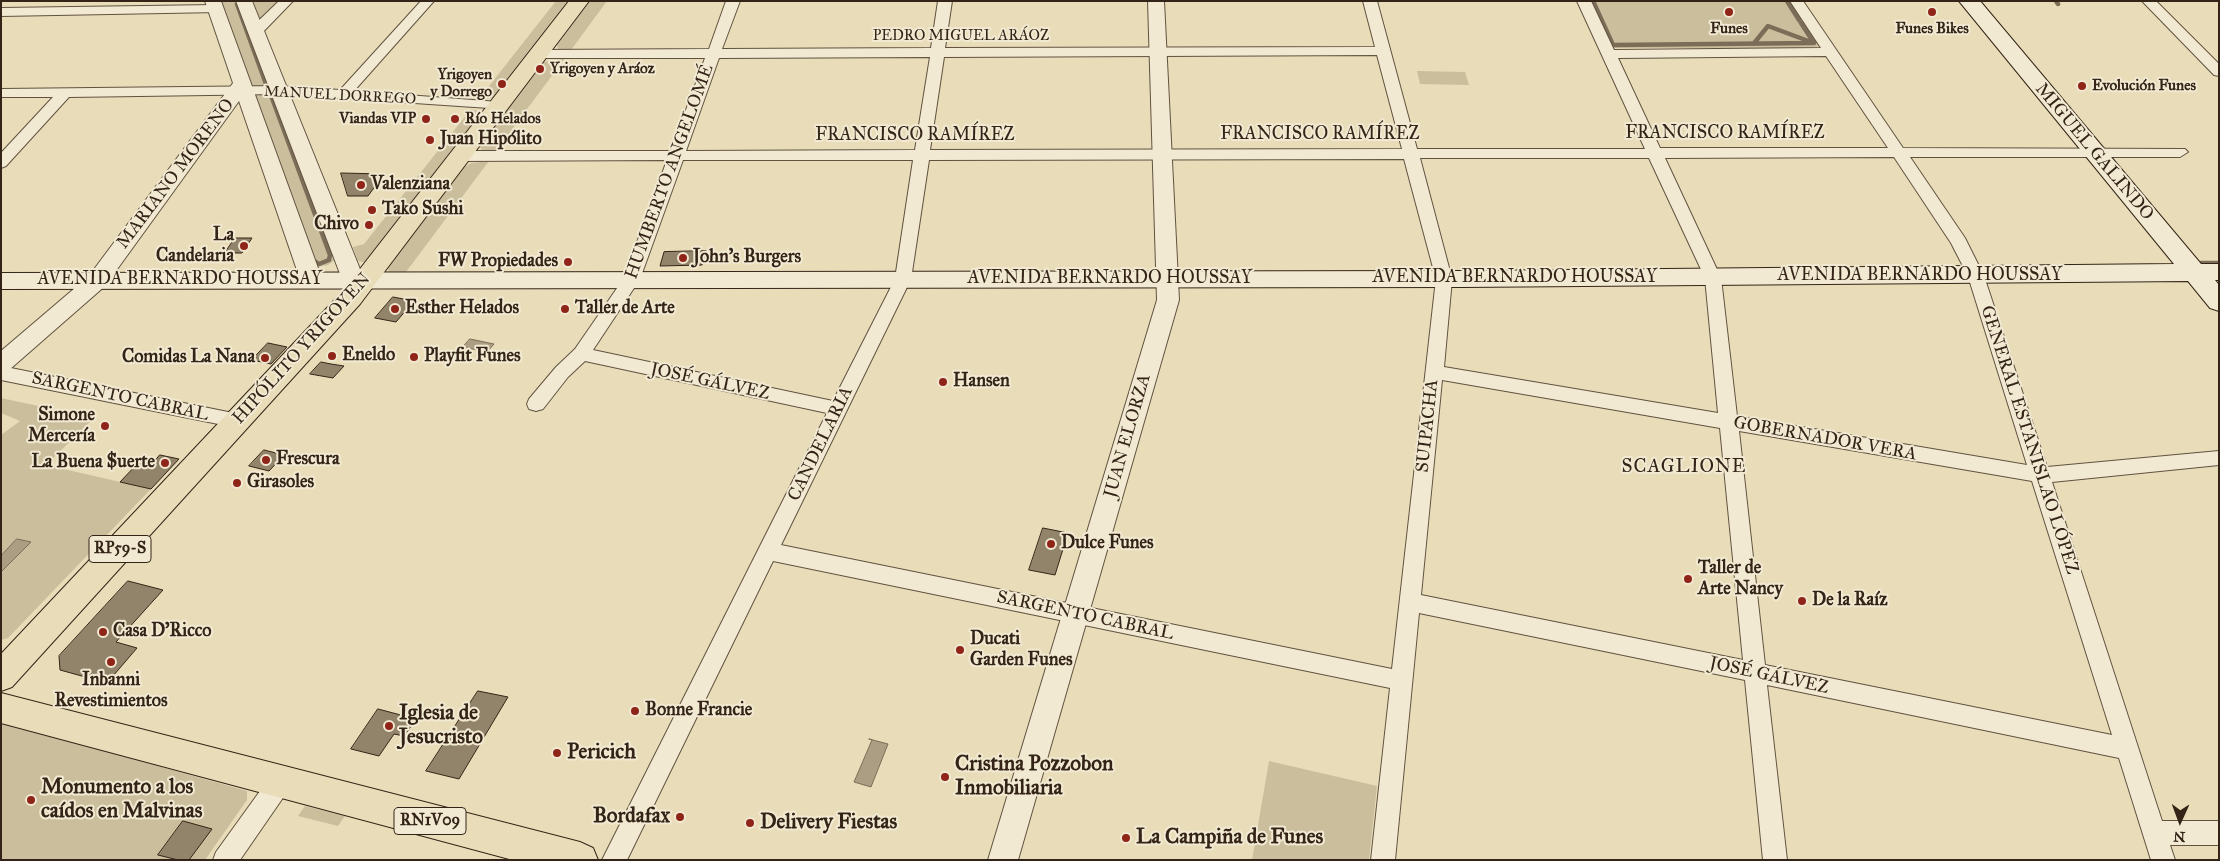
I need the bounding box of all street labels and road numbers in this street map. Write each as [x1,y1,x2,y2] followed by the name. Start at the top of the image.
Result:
[873,27,1049,45] street label: PEDRO MIGUEL ARÁOZ
[621,62,719,282] street label: HUMBERTO ANGELOMÉ
[2030,79,2158,225] street label: MIGUEL GALINDO
[263,83,417,109] street label: MANUEL DORREGO
[113,95,239,253] street label: MARIANO MORENO
[1625,123,1825,145] street label: FRANCISCO RAMÍREZ
[1220,124,1420,146] street label: FRANCISCO RAMÍREZ
[815,125,1015,147] street label: FRANCISCO RAMÍREZ
[1778,265,2062,287] street label: AVENIDA BERNARDO HOUSSAY
[1373,267,1657,289] street label: AVENIDA BERNARDO HOUSSAY
[968,268,1252,290] street label: AVENIDA BERNARDO HOUSSAY
[38,269,322,291] street label: AVENIDA BERNARDO HOUSSAY
[228,269,376,429] street label: HIPÓLITO YRIGOYEN
[1975,303,2083,577] street label: GENERAL ESTANISLAO LÓPEZ
[648,359,772,405] street label: JOSÉ GÁLVEZ
[30,368,210,426] street label: SARGENTO CABRAL
[1100,372,1156,500] street label: JUAN ELORZA
[1412,378,1444,474] street label: SUIPACHA
[784,383,858,505] street label: CANDELARIA
[1732,412,1918,466] street label: GOBERNADOR VERA
[89,536,151,562] road number: RP59-S
[995,587,1175,645] street label: SARGENTO CABRAL
[1707,653,1831,699] street label: JOSÉ GÁLVEZ
[394,808,466,834] road number: RN1V09

